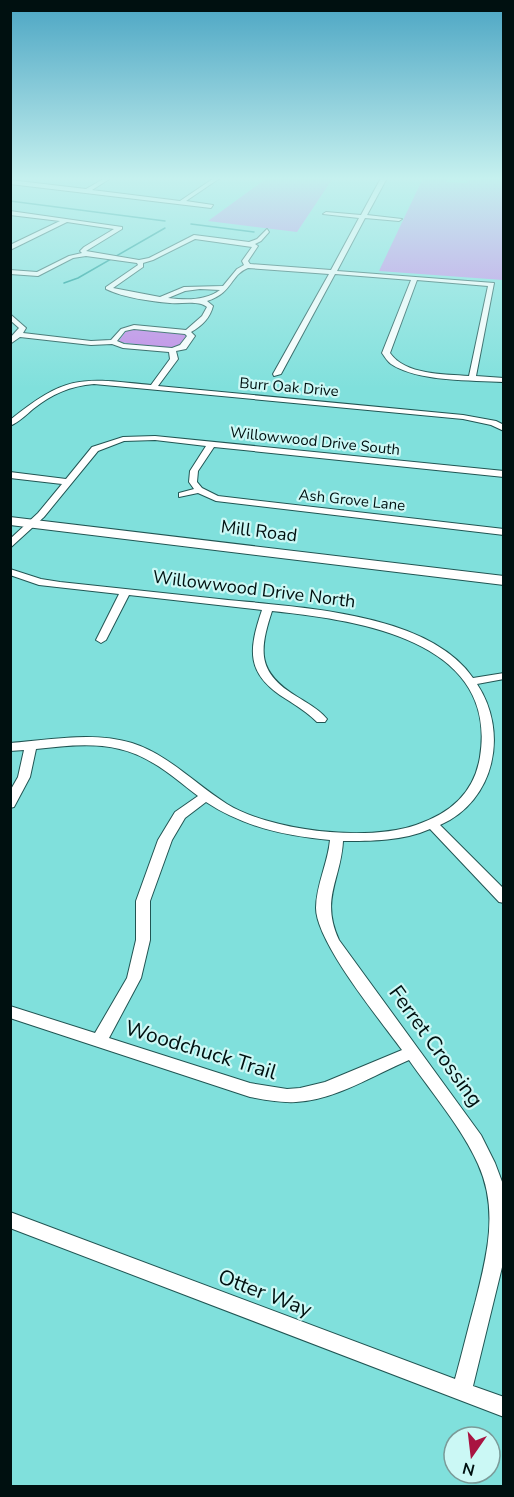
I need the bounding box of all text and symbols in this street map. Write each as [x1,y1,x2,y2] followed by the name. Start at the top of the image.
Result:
[239,373,339,401] street label: Burr Oak Drive
[229,422,401,460] street label: Willowwood Drive South
[298,484,406,516] street label: Ash Grove Lane
[219,514,299,548] street label: Mill Road
[151,565,357,613] street label: Willowwood Drive North
[382,980,490,1112] street label: Ferret Crossing
[122,1014,281,1087] street label: Woodchuck Trail
[214,1262,316,1324] street label: Otter Way
[442,1425,502,1485] north arrow
[460,1456,477,1481] text: N

